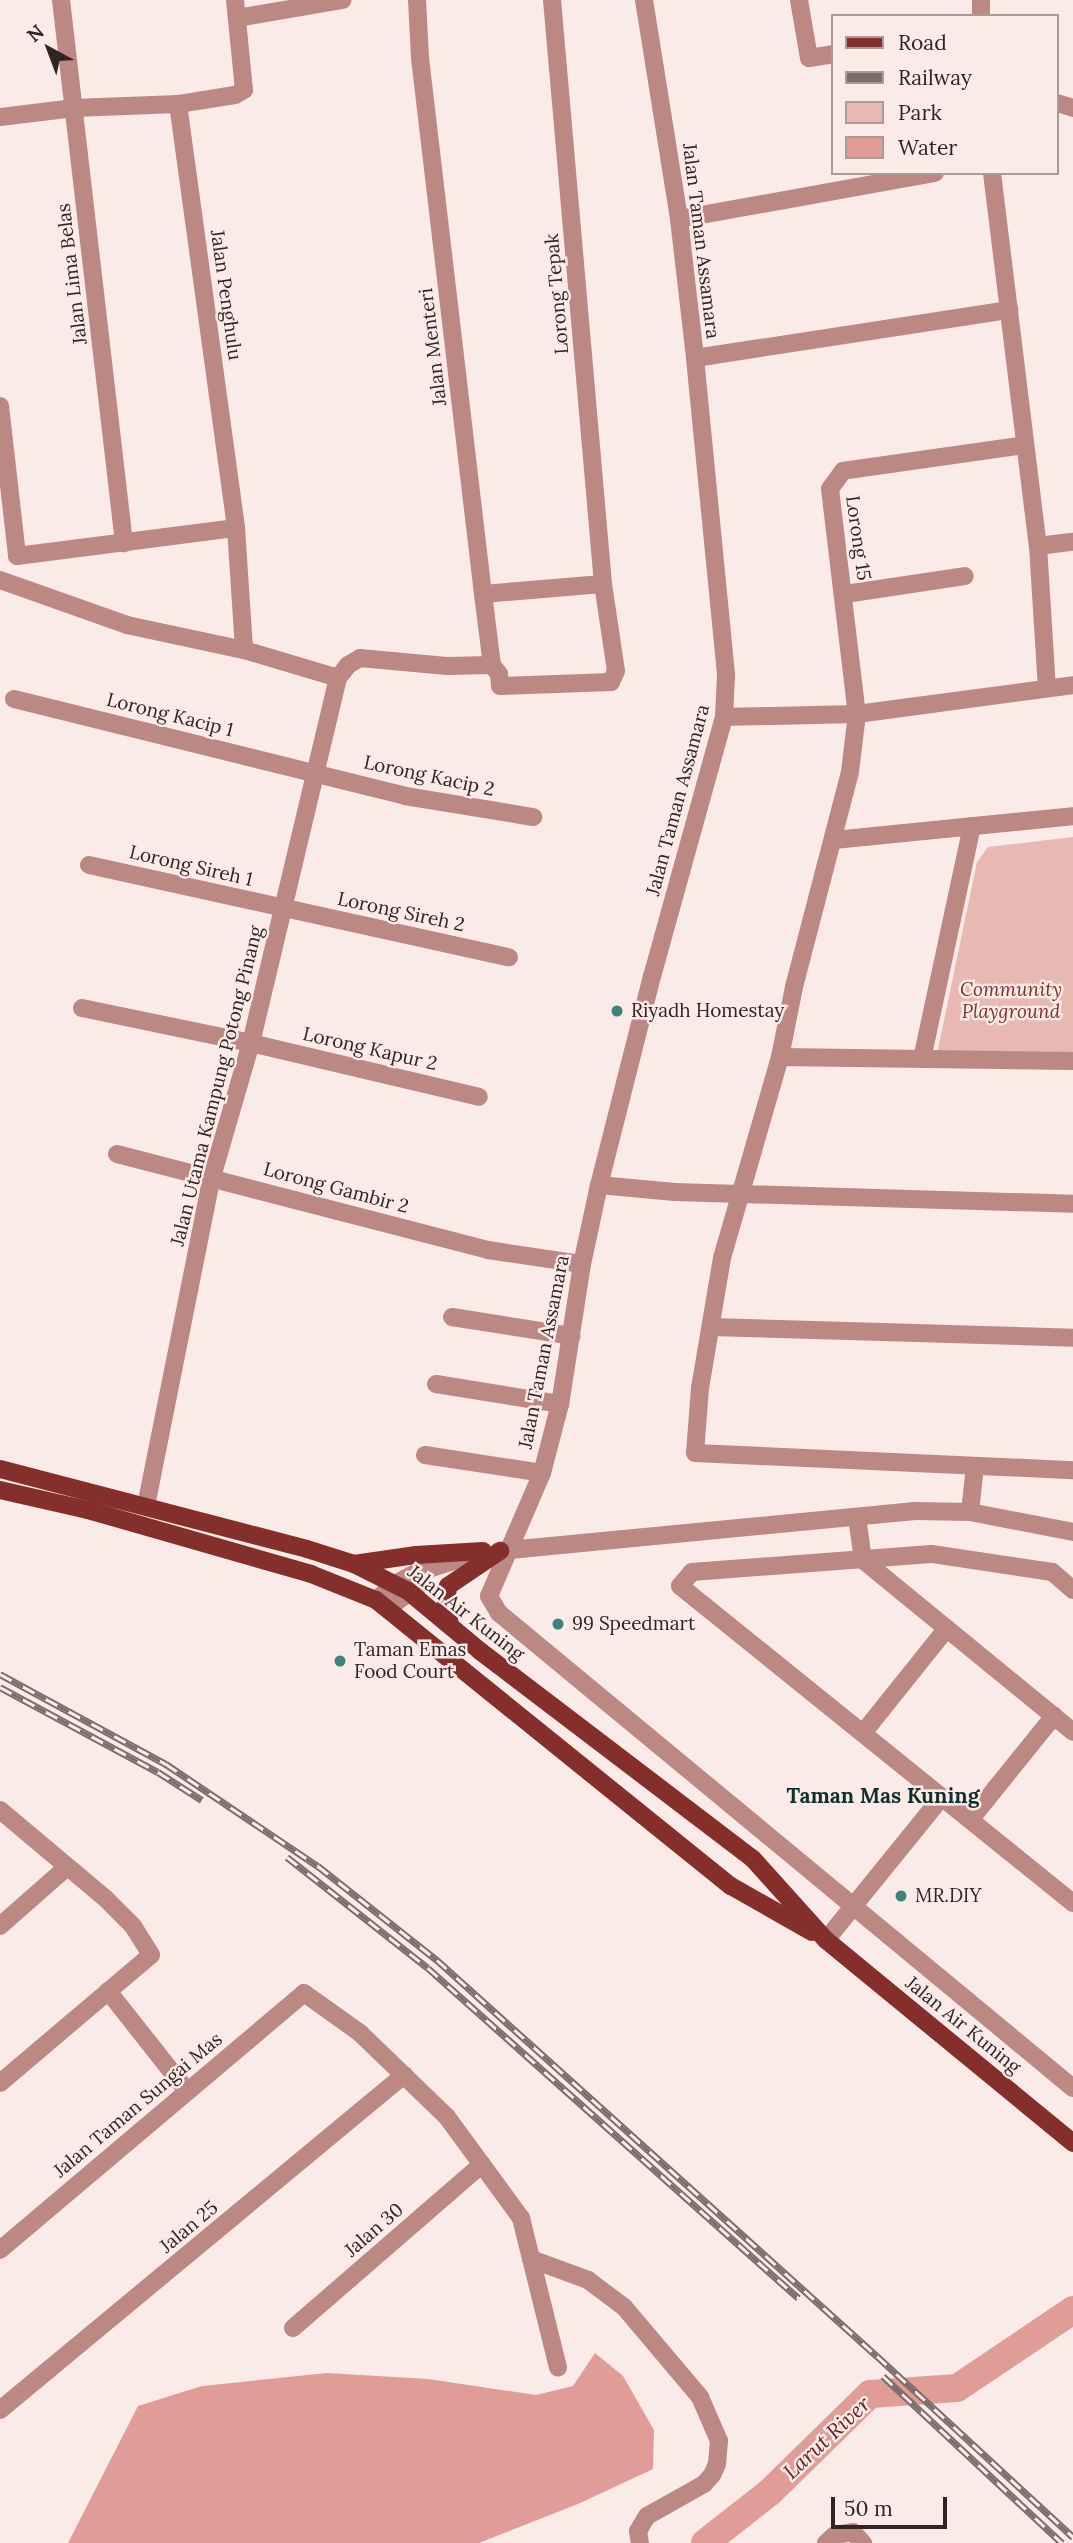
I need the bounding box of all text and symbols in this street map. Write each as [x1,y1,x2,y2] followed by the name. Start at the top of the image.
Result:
[14,14,84,84] north arrow
[832,14,1059,175] legend
[22,19,49,47] text: N
[898,29,947,56] text: Road
[898,64,972,91] text: Railway
[898,99,942,126] text: Park
[898,134,957,161] text: Water
[678,142,724,340] street label: Jalan Taman Assamara
[52,202,92,346] street label: Jalan Lima Belas
[206,228,246,362] street label: Jalan Penghulu
[540,233,574,355] street label: Lorong Tepak
[414,287,452,407] street label: Jalan Menteri
[841,494,875,582] street label: Lorong 15
[104,688,236,742] street label: Lorong Kacip 1
[642,702,714,898] street label: Jalan Taman Assamara
[362,751,496,801] street label: Lorong Kacip 2
[127,841,255,891] street label: Lorong Sireh 1
[335,887,467,937] street label: Lorong Sireh 2
[166,924,268,1248] street label: Jalan Utama Kampung Potong Pinang
[960,979,1062,1023] park label: Community Playground
[631,1000,784,1022] place label: Riyadh Homestay
[609,1003,625,1019] marker: Riyadh Homestay
[301,1022,439,1076] street label: Lorong Kapur 2
[261,1158,411,1218] street label: Lorong Gambir 2
[514,1253,574,1451] street label: Jalan Taman Assamara
[403,1560,529,1666] street label: Jalan Air Kuning
[572,1613,695,1635] place label: 99 Speedmart
[550,1616,566,1632] marker: 99 Speedmart
[354,1639,466,1683] place label: Taman Emas Food Court
[332,1653,348,1669] marker: Taman Emas Food Court
[787,1783,979,1809] district label: Taman Mas Kuning
[915,1885,981,1907] place label: MR.DIY
[893,1888,909,1904] marker: MR.DIY
[901,1972,1025,2078] street label: Jalan Air Kuning
[49,2028,227,2182] street label: Jalan Taman Sungai Mas
[155,2196,223,2258] street label: Jalan 25
[340,2198,408,2262] street label: Jalan 30
[778,2391,876,2485] water label: Larut River
[835,2484,950,2528] scale bar
[844,2495,893,2522] text: 50 m

